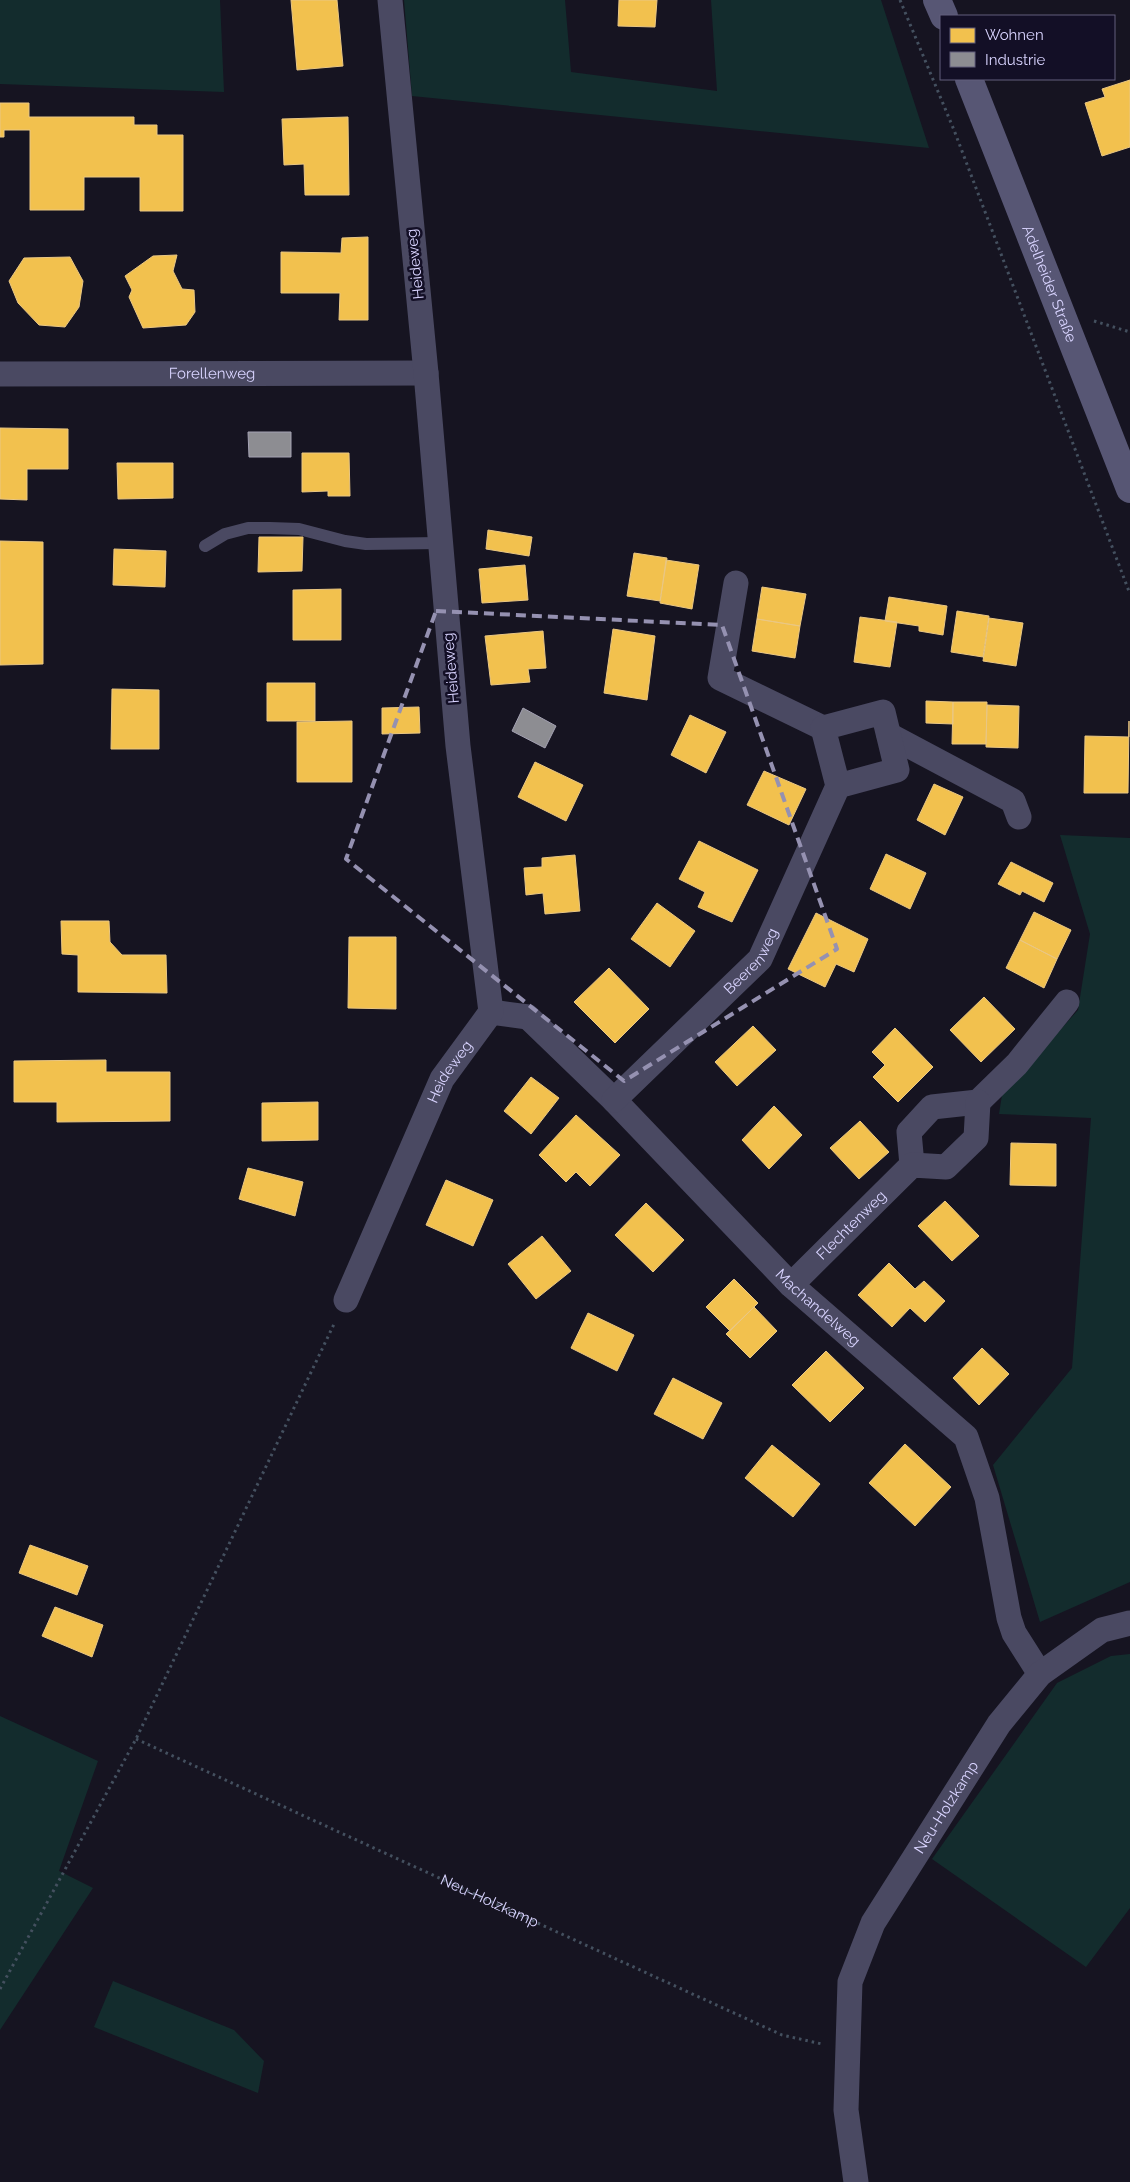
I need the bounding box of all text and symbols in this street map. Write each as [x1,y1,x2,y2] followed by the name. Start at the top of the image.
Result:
[940,15,1115,80] legend
[985,26,1044,44] text: Wohnen
[985,51,1046,69] text: Industrie
[1018,223,1081,345] street label: Adelheider Straße
[402,228,428,300] street label: Heideweg
[169,364,255,383] street label: Forellenweg
[439,632,463,704] street label: Heideweg
[720,925,782,998] street label: Beerenweg
[424,1037,476,1106] street label: Heideweg
[813,1187,890,1264] street label: Flechtenweg
[772,1265,864,1350] street label: Machandelweg
[910,1758,982,1857] street label: Neu-Holzkamp
[438,1871,542,1931] street label: Neu-Holzkamp

